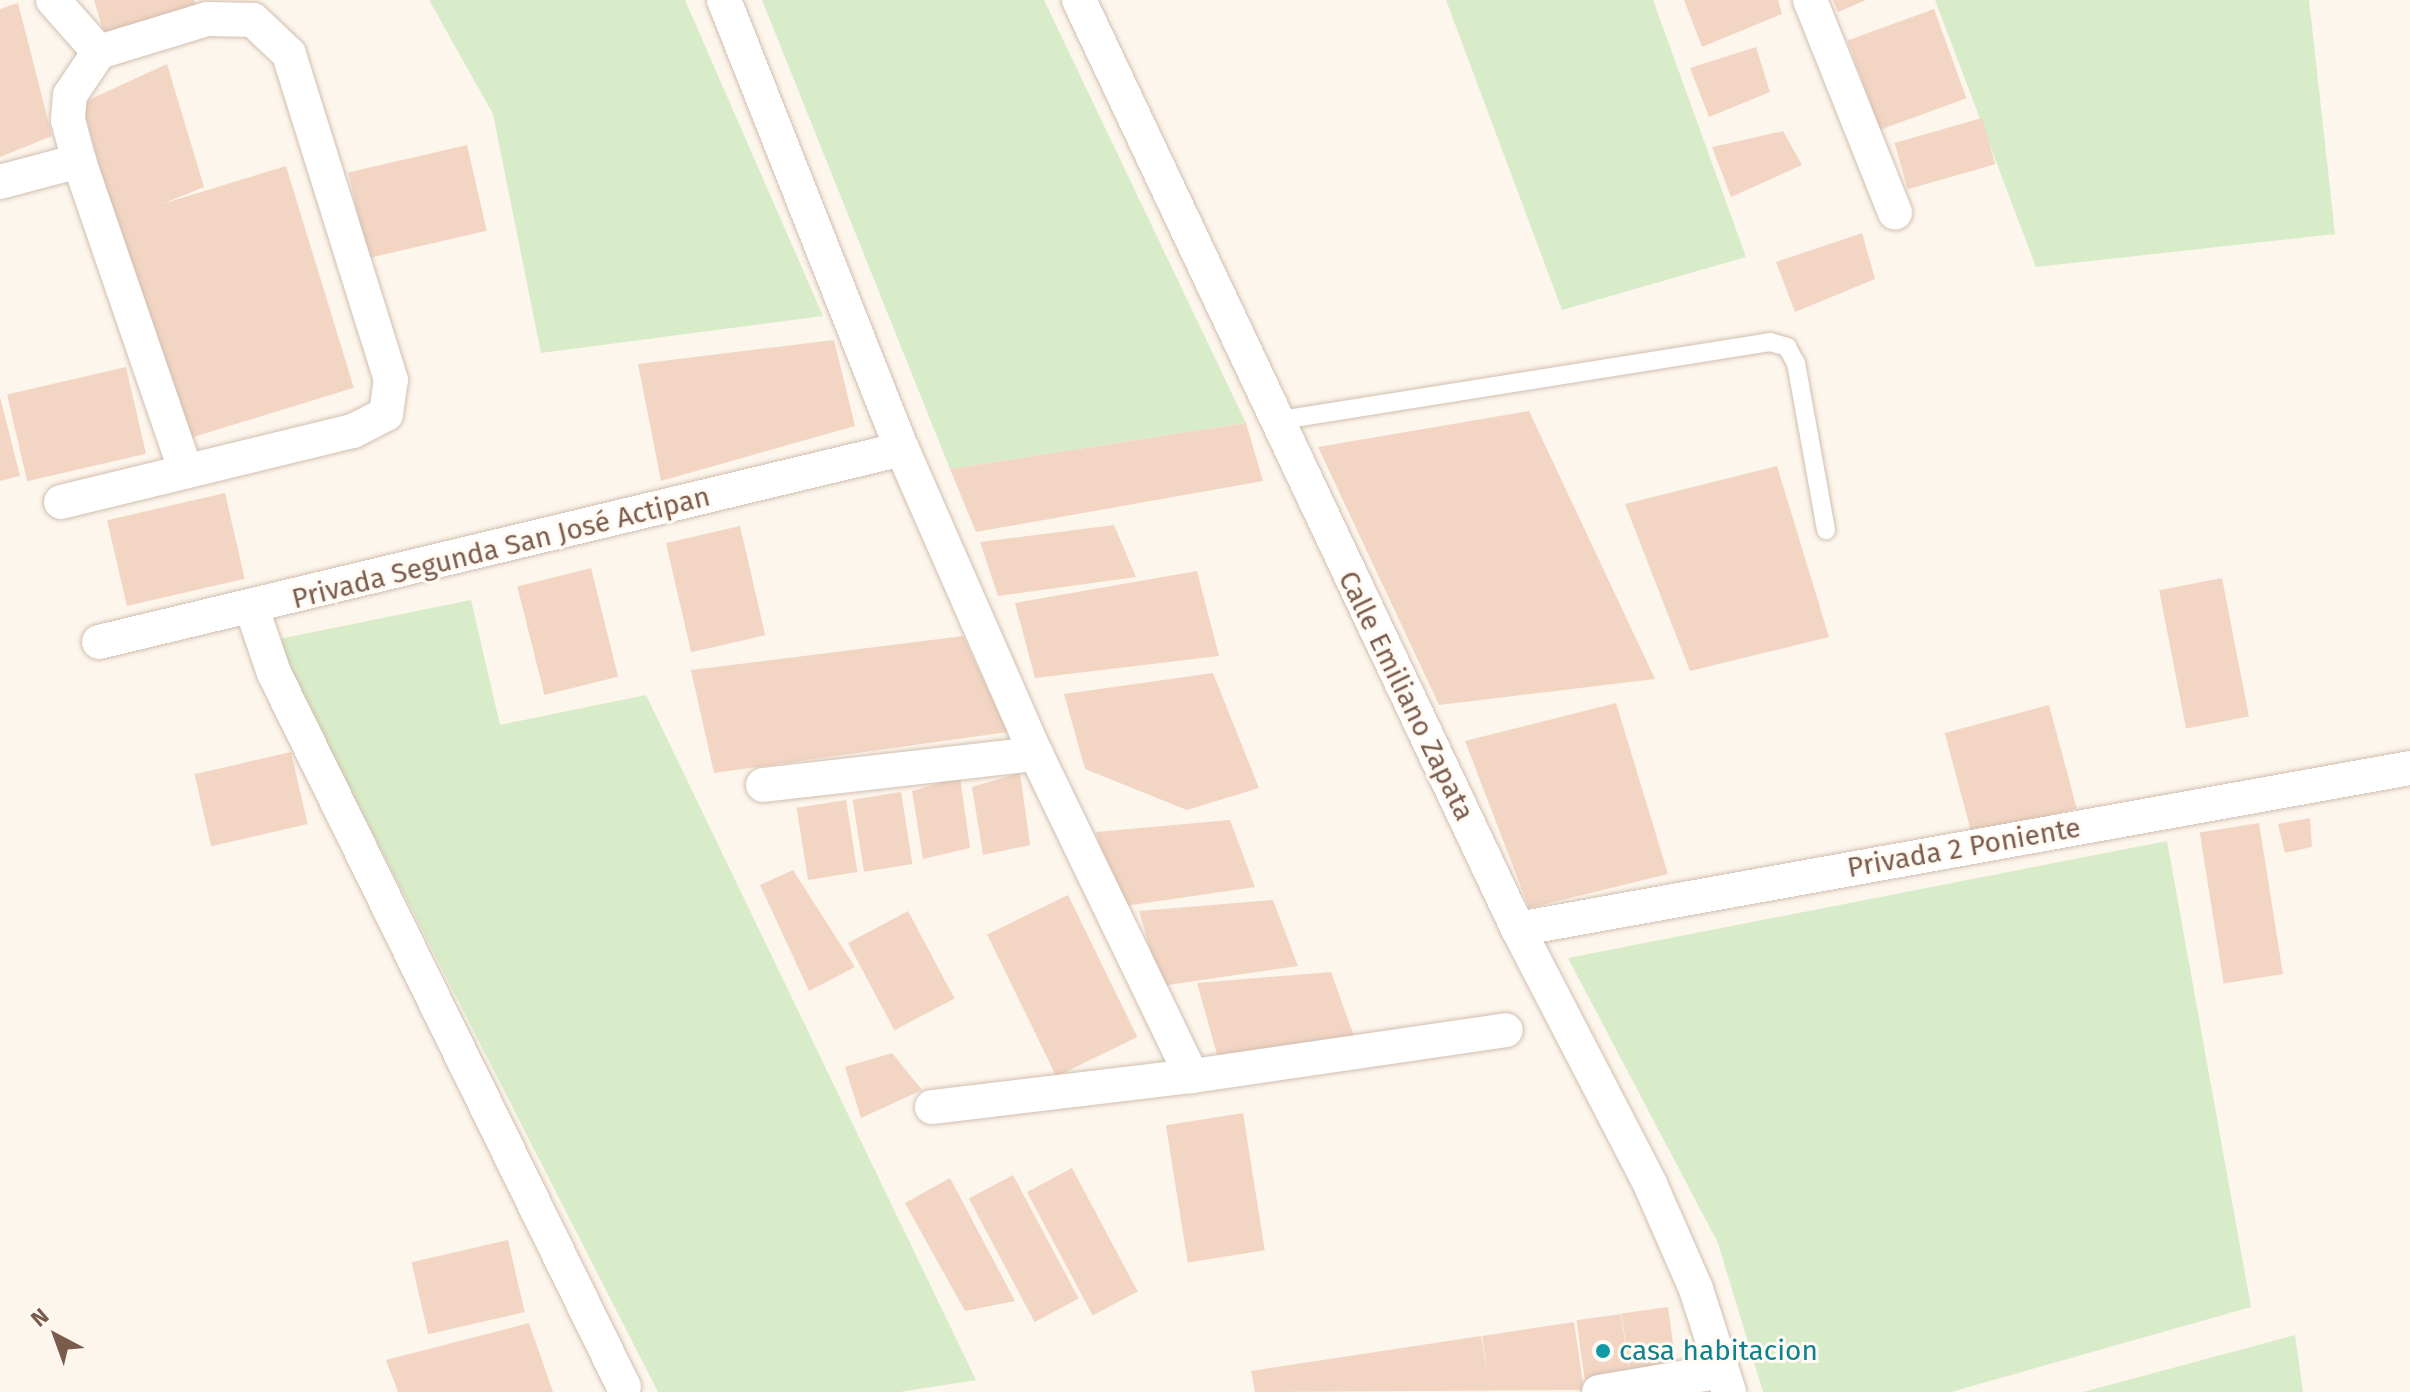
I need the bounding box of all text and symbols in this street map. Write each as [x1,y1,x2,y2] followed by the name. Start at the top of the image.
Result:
[288,480,714,616] street label: Privada Segunda San José Actipan
[1331,566,1481,826] street label: Calle Emiliano Zapata
[1845,811,2083,885] street label: Privada 2 Poniente
[16,1296,96,1376] north arrow
[26,1303,54,1332] text: N
[1619,1334,1818,1368] place label: casa habitacion
[1594,1342,1612,1360] marker: casa habitacion

